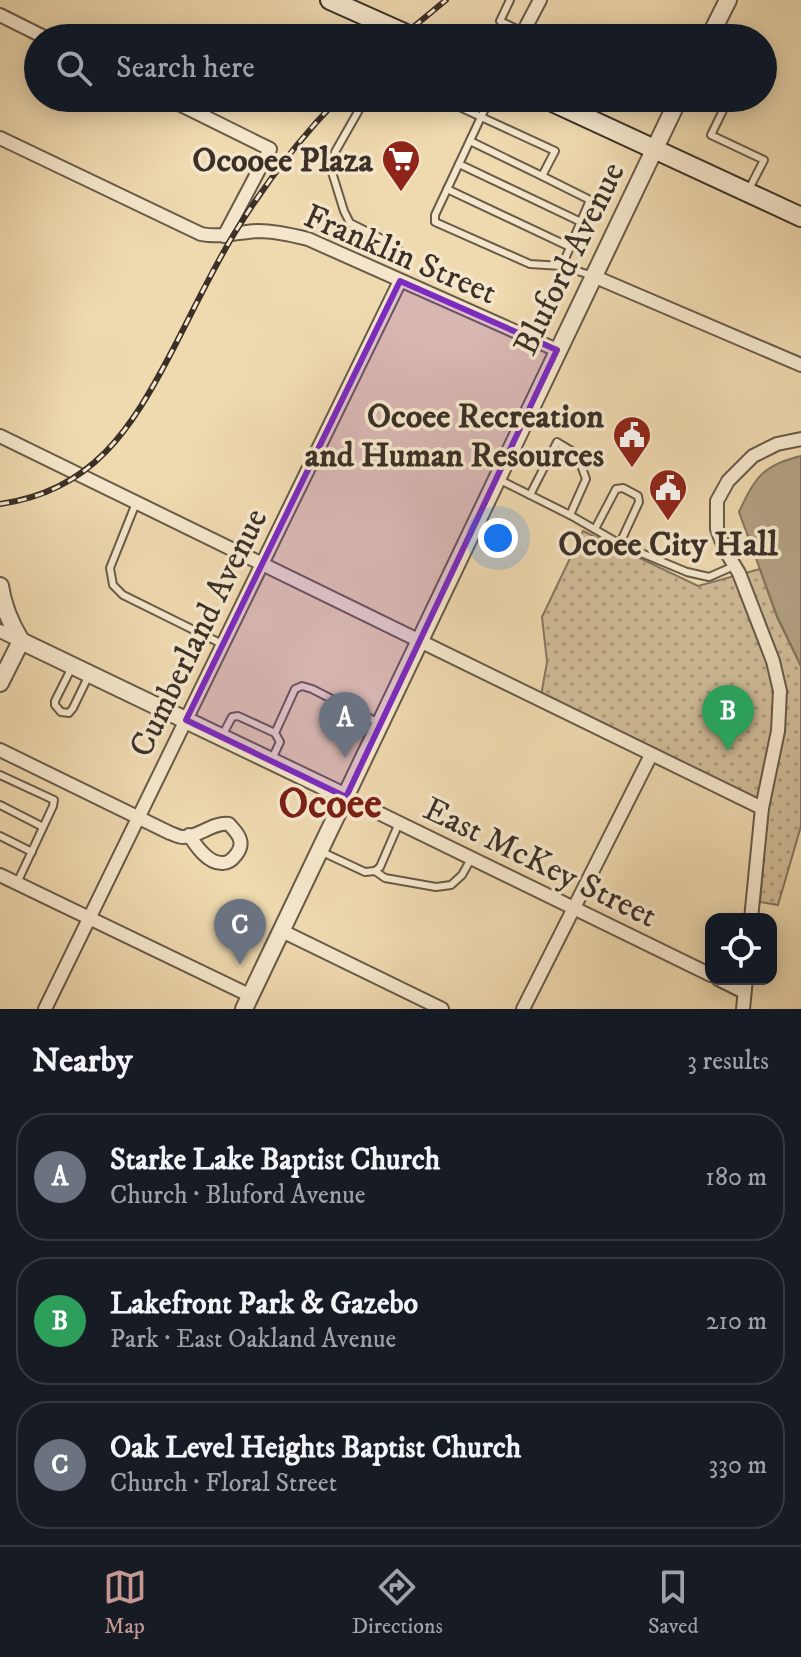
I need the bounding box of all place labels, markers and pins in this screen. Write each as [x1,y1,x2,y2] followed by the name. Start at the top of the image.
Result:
[380,138,422,193] supermarket icon: Ocooee Plaza
[192,140,374,182] place label: Ocooee Plaza
[305,396,604,477] place label: Ocoee Recreation and Human Resources
[611,414,653,469] public building icon: Ocoee Recreation and Human Resources
[647,467,689,522] public building icon: Ocoee City Hall
[558,524,779,566] place label: Ocoee City Hall
[702,685,754,751] pin: B
[319,692,371,758] pin: A
[214,899,266,965] pin: C

